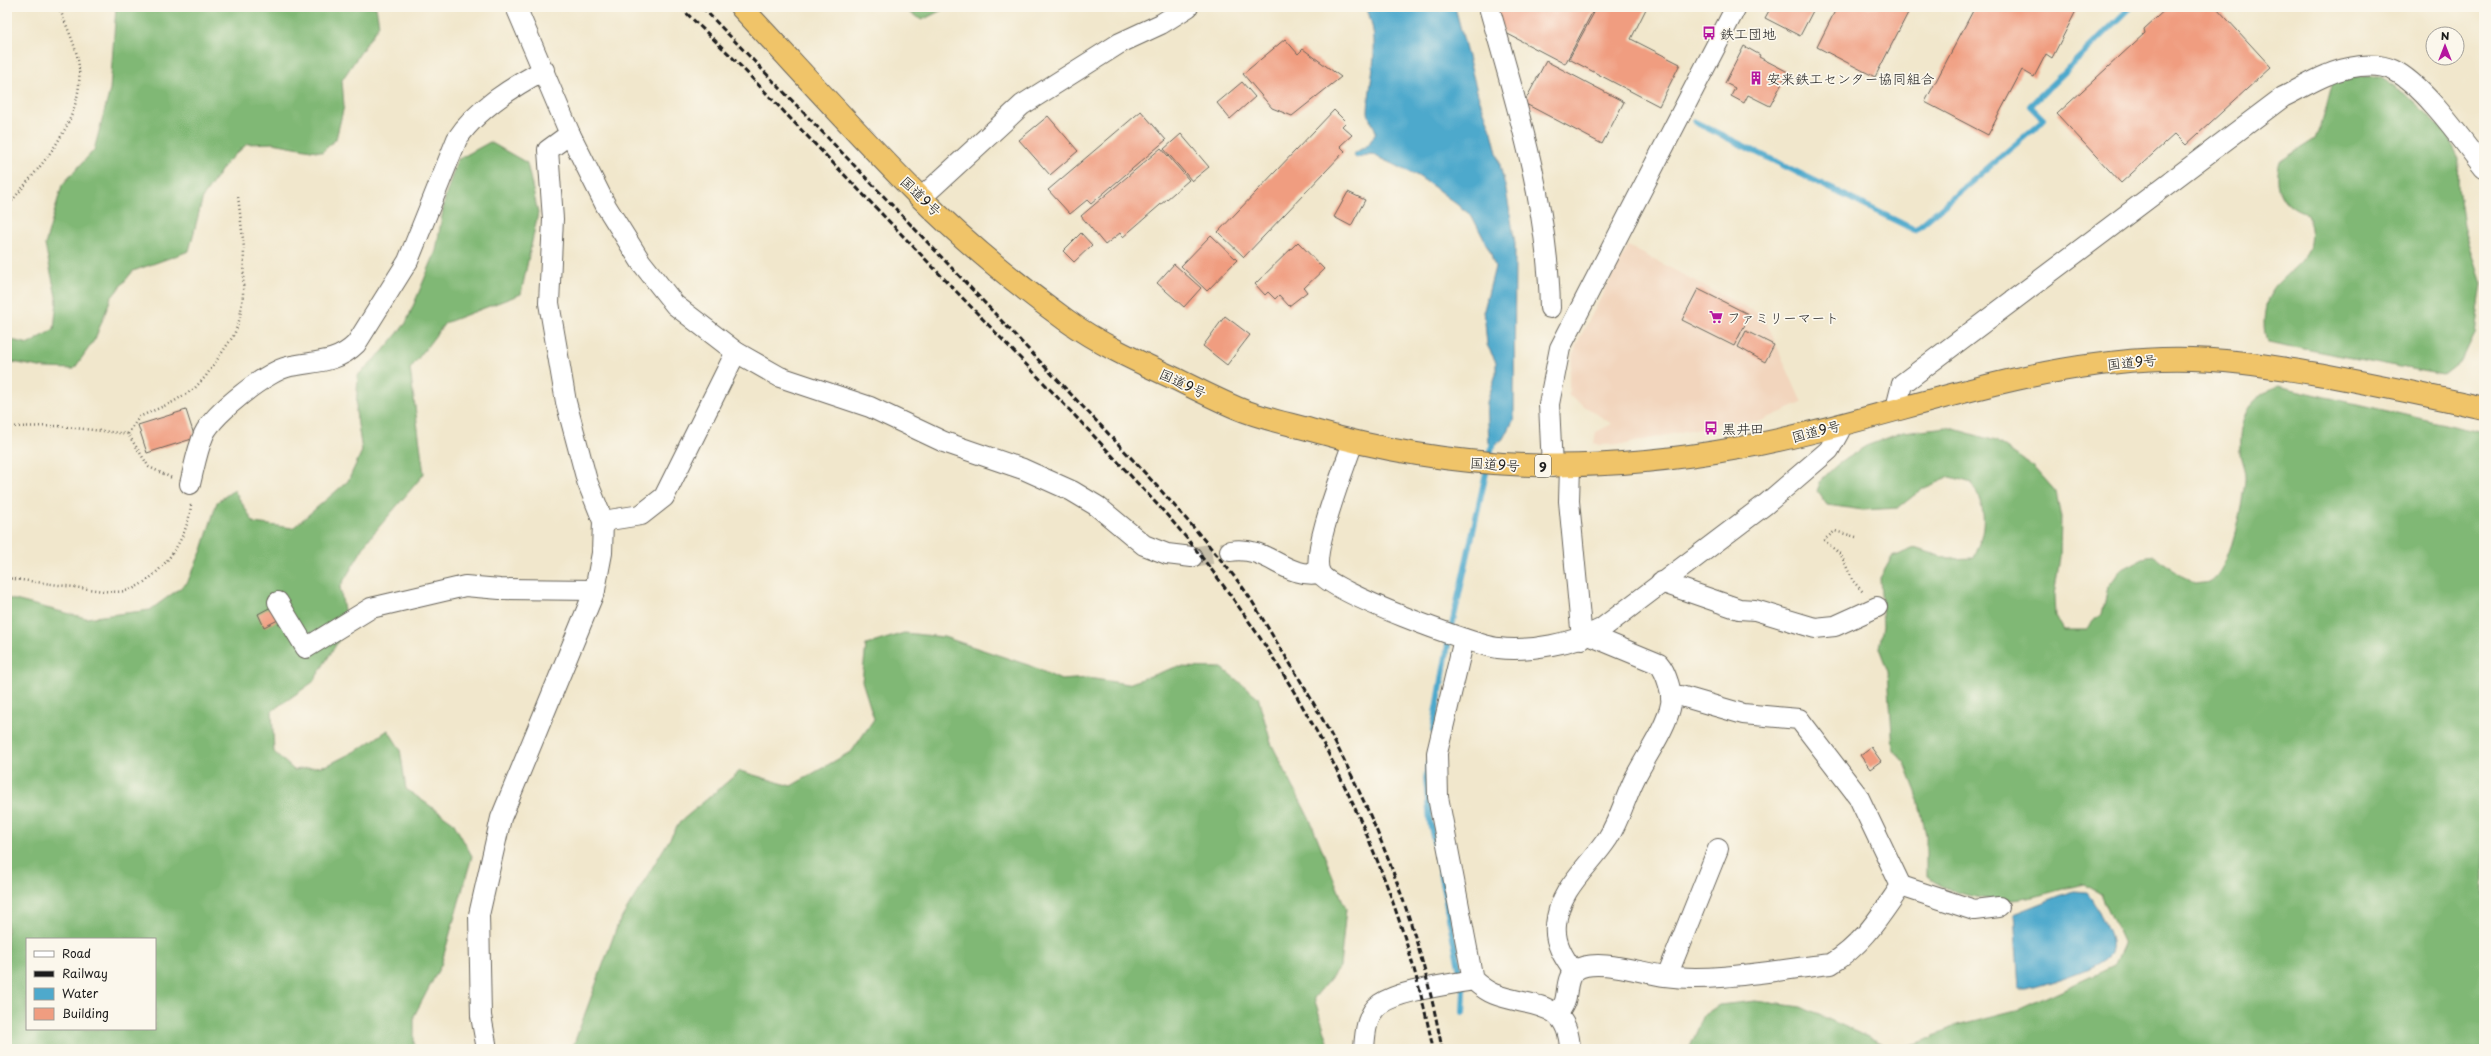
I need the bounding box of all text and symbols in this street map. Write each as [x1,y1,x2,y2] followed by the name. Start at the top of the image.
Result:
[1720,23,1776,44] place label: 鉄工団地
[1701,25,1717,41] bus stop icon: 鉄工団地
[2425,26,2465,66] north arrow
[2441,27,2450,44] text: N
[1767,68,1934,89] place label: 安来鉄工センター協同組合
[1748,70,1764,86] building icon: 安来鉄工センター協同組合
[896,171,946,221] street label: 国道9号
[1727,307,1839,328] place label: ファミリーマート
[1708,309,1724,325] supermarket icon: ファミリーマート
[2106,349,2158,375] street label: 国道9号
[1156,363,1210,403] street label: 国道9号
[1789,414,1843,448] street label: 国道9号
[1722,418,1764,439] place label: 黒井田
[1703,420,1719,436] bus stop icon: 黒井田
[1469,452,1521,476] street label: 国道9号
[1535,455,1551,477] road number: 9
[26,938,156,1030] legend
[62,944,91,962] text: Road
[62,964,108,982] text: Railway
[62,984,99,1002] text: Water
[62,1004,109,1022] text: Building

